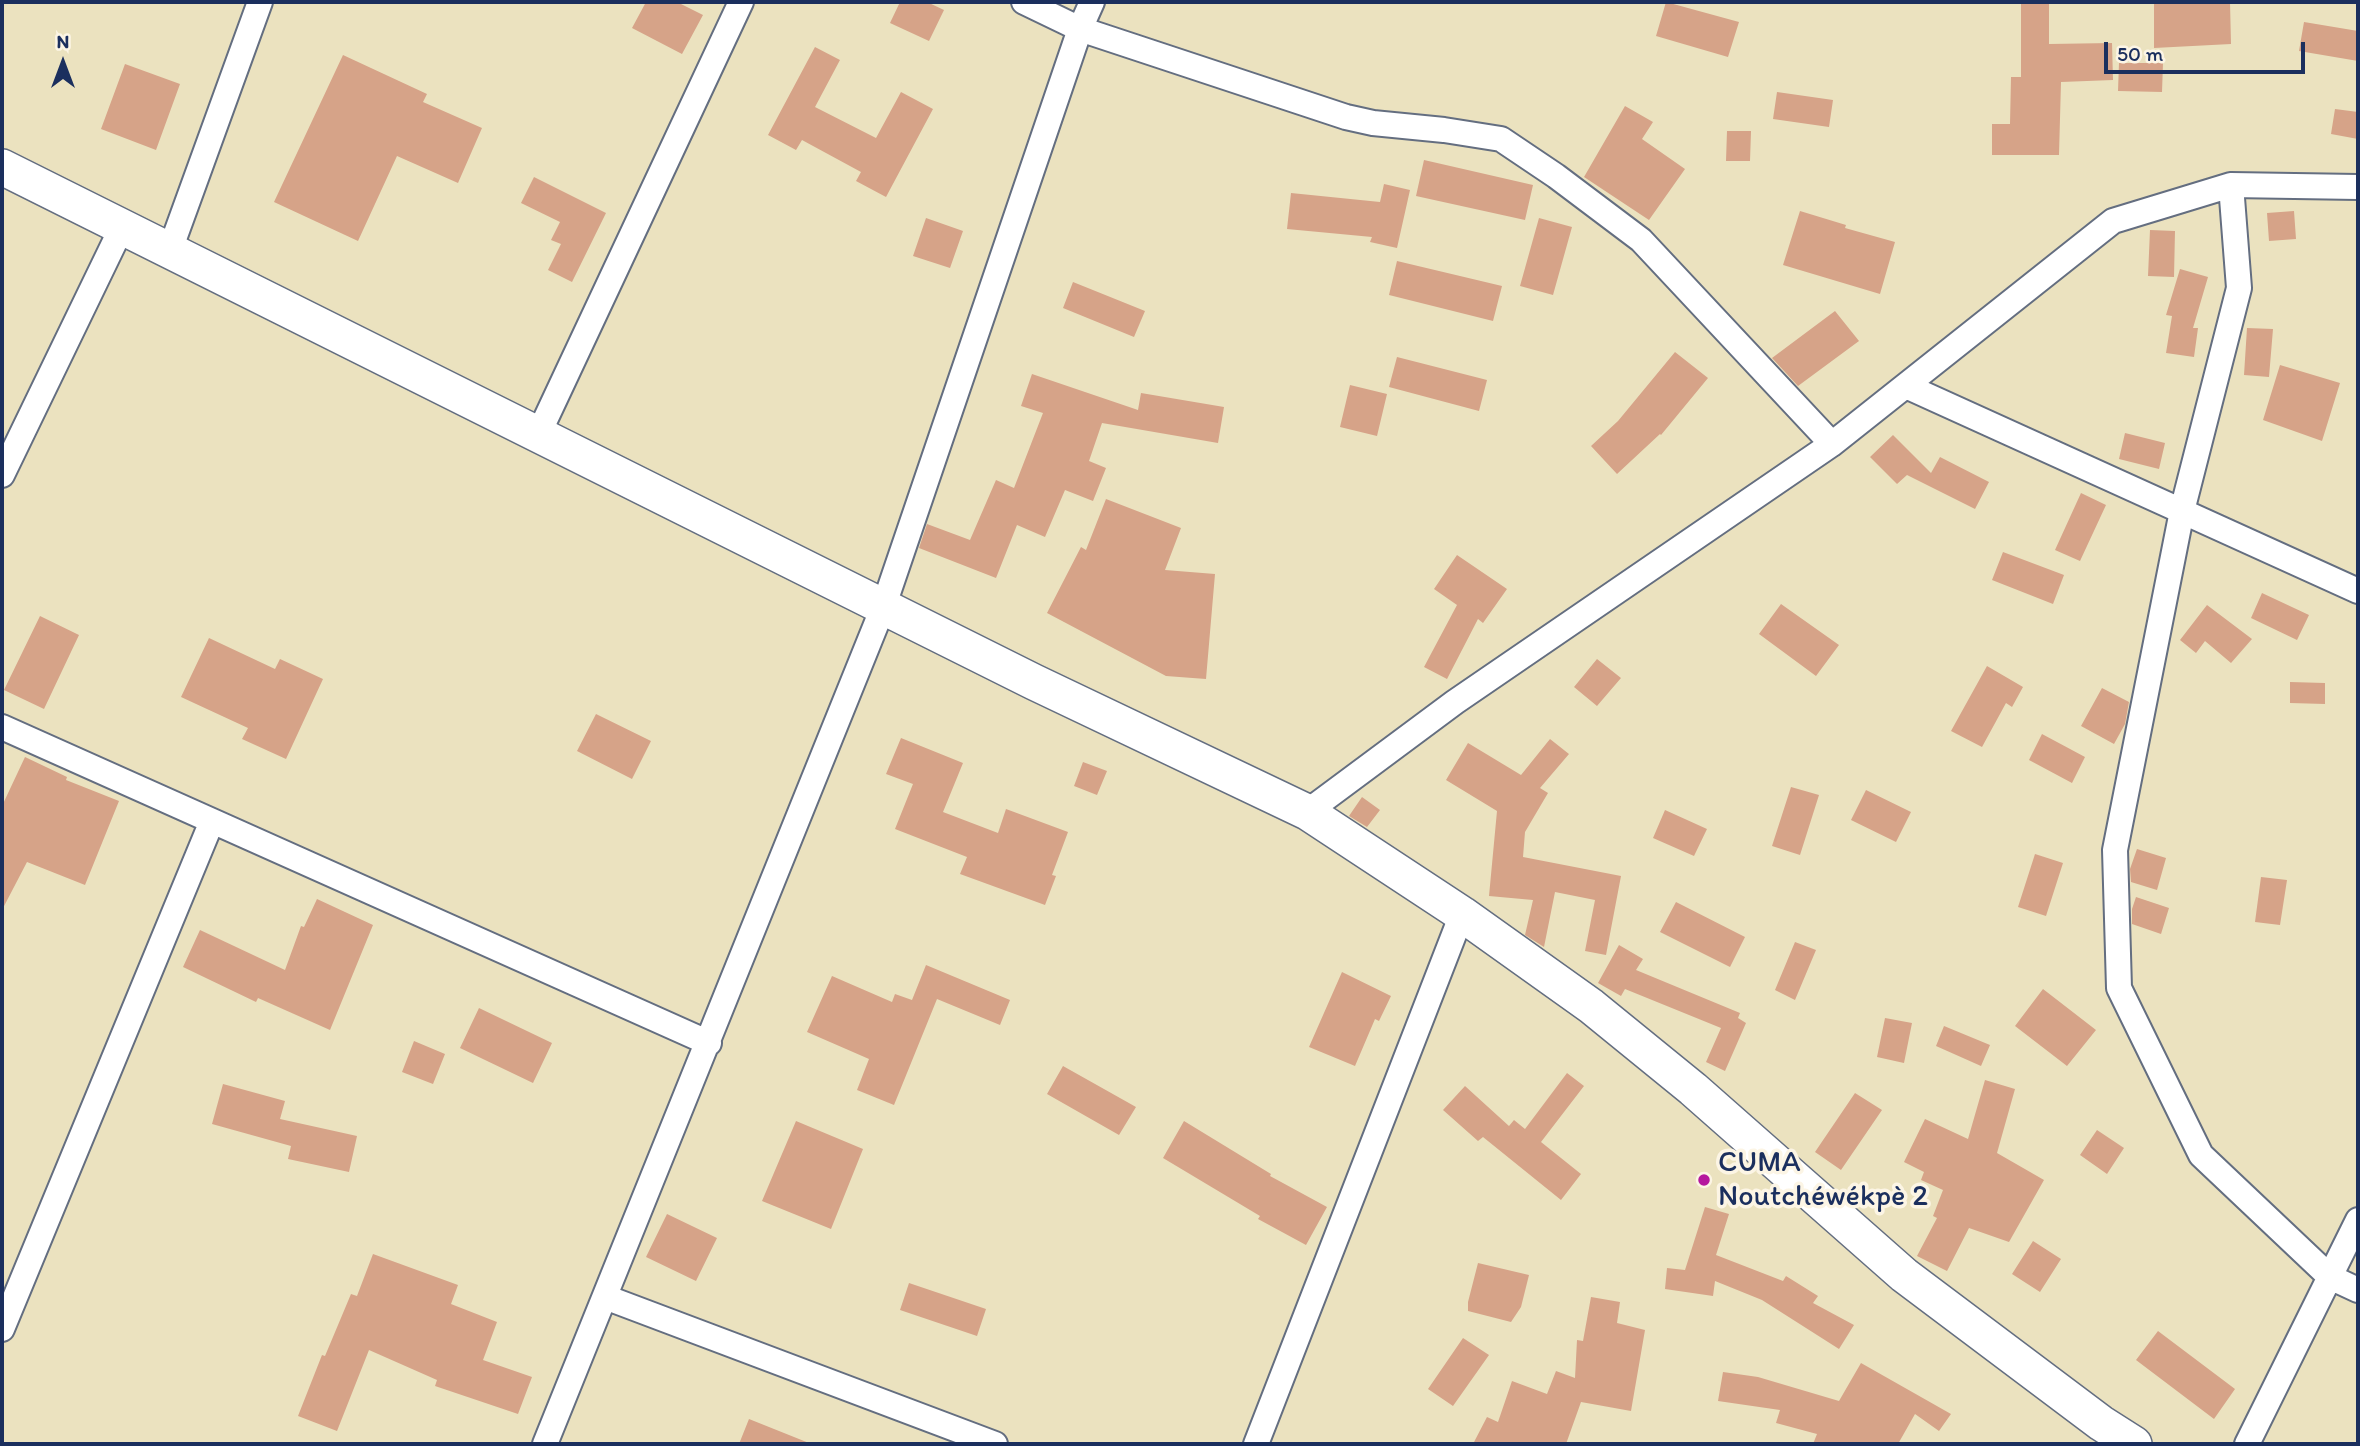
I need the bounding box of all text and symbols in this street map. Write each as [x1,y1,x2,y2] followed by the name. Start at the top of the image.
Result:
[28,28,98,98] north arrow
[2108,28,2309,72] scale bar
[57,30,69,53] text: N
[2117,41,2163,66] text: 50 m
[1718,1145,1928,1216] place label: CUMA Noutchéwékpè 2
[1696,1172,1712,1188] marker: CUMA Noutchéwékpè 2

